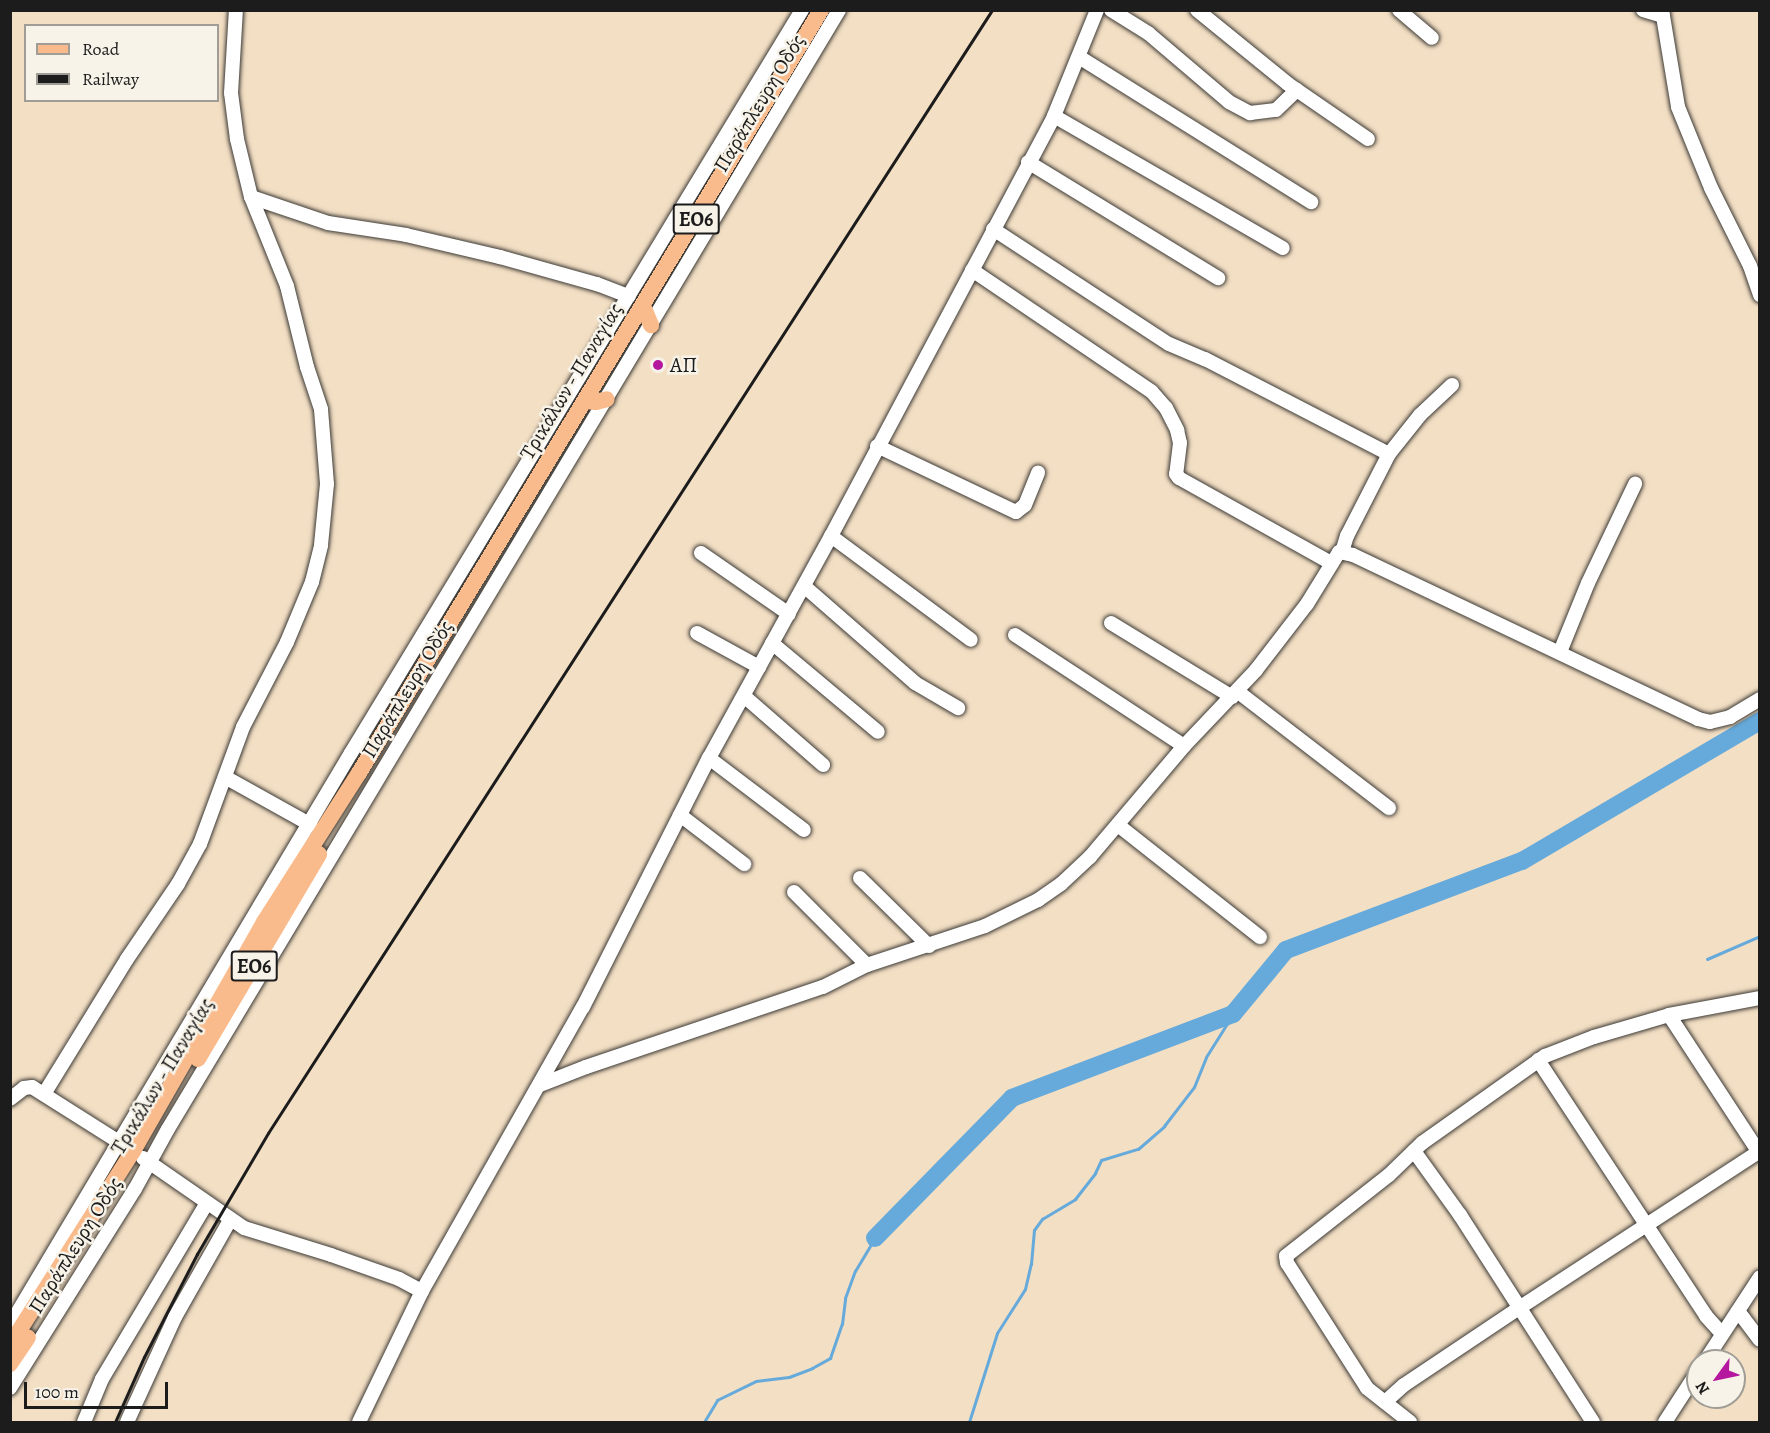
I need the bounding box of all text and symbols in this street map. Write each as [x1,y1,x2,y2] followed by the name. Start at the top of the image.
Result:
[24,24,219,102] legend
[708,30,810,176] street label: Παράπλευρη Οδός
[82,37,119,61] text: Road
[82,67,139,91] text: Railway
[672,202,720,236] road number: ΕΟ6
[514,298,628,464] street label: Τρικάλων - Παναγίας
[670,352,697,378] place label: ΑΠ
[651,358,665,372] marker: ΑΠ
[356,616,458,762] street label: Παράπλευρη Οδός
[230,949,278,983] road number: ΕΟ6
[105,993,219,1159] street label: Τρικάλων - Παναγίας
[23,1172,127,1318] street label: Παράπλευρη Οδός
[1686,1349,1746,1409] north arrow
[27,1370,171,1408] scale bar
[1690,1377,1715,1399] text: N
[35,1380,79,1404] text: 100 m

